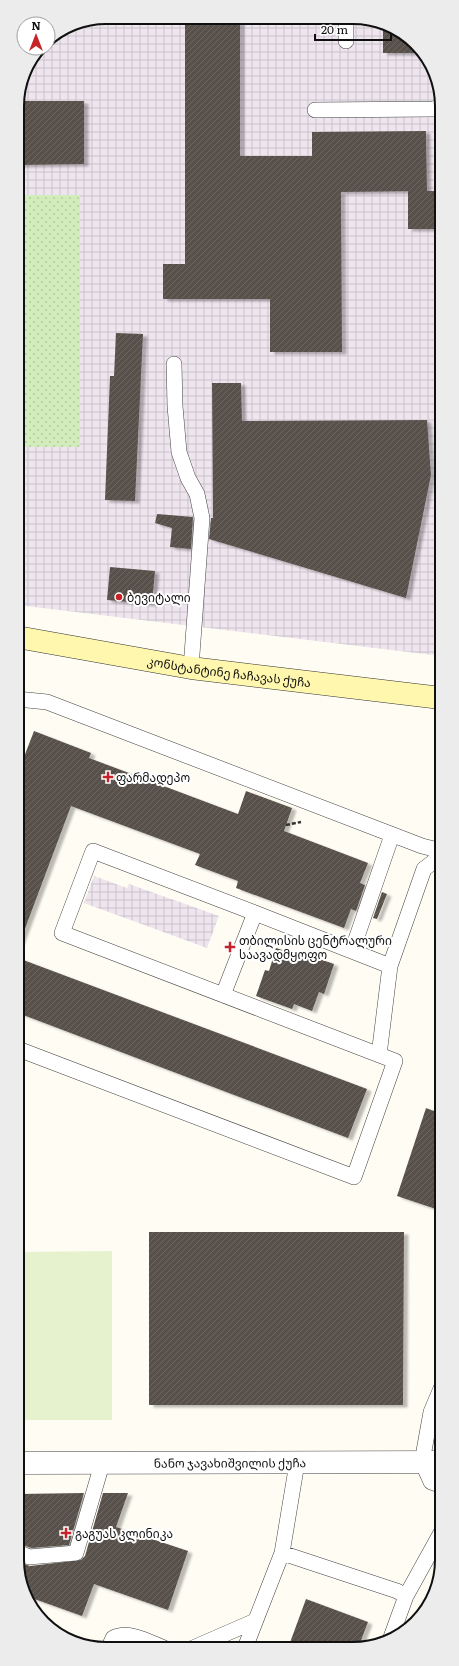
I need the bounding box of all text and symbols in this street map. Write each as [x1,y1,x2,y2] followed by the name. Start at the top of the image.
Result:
[16,16,56,56] north arrow
[315,16,391,42] scale bar
[31,17,41,33] text: N
[321,20,348,38] text: 20 m
[127,588,191,606] place label: ბევიტალი
[114,592,124,602] marker: ბევიტალი
[146,651,312,691] street label: კონსტანტინე ჩაჩავას ქუჩა
[116,768,190,786] place label: ფარმადეპო
[103,772,113,782] marker: ფარმადეპო
[239,931,392,963] place label: თბილისის ცენტრალური საავადმყოფო
[224,941,236,953] marker: თბილისის ცენტრალური საავადმყოფო
[154,1453,306,1472] street label: ნანო ჯავახიშვილის ქუჩა
[75,1524,173,1542] place label: გაგუას კლინიკა
[60,1527,72,1539] marker: გაგუას კლინიკა

